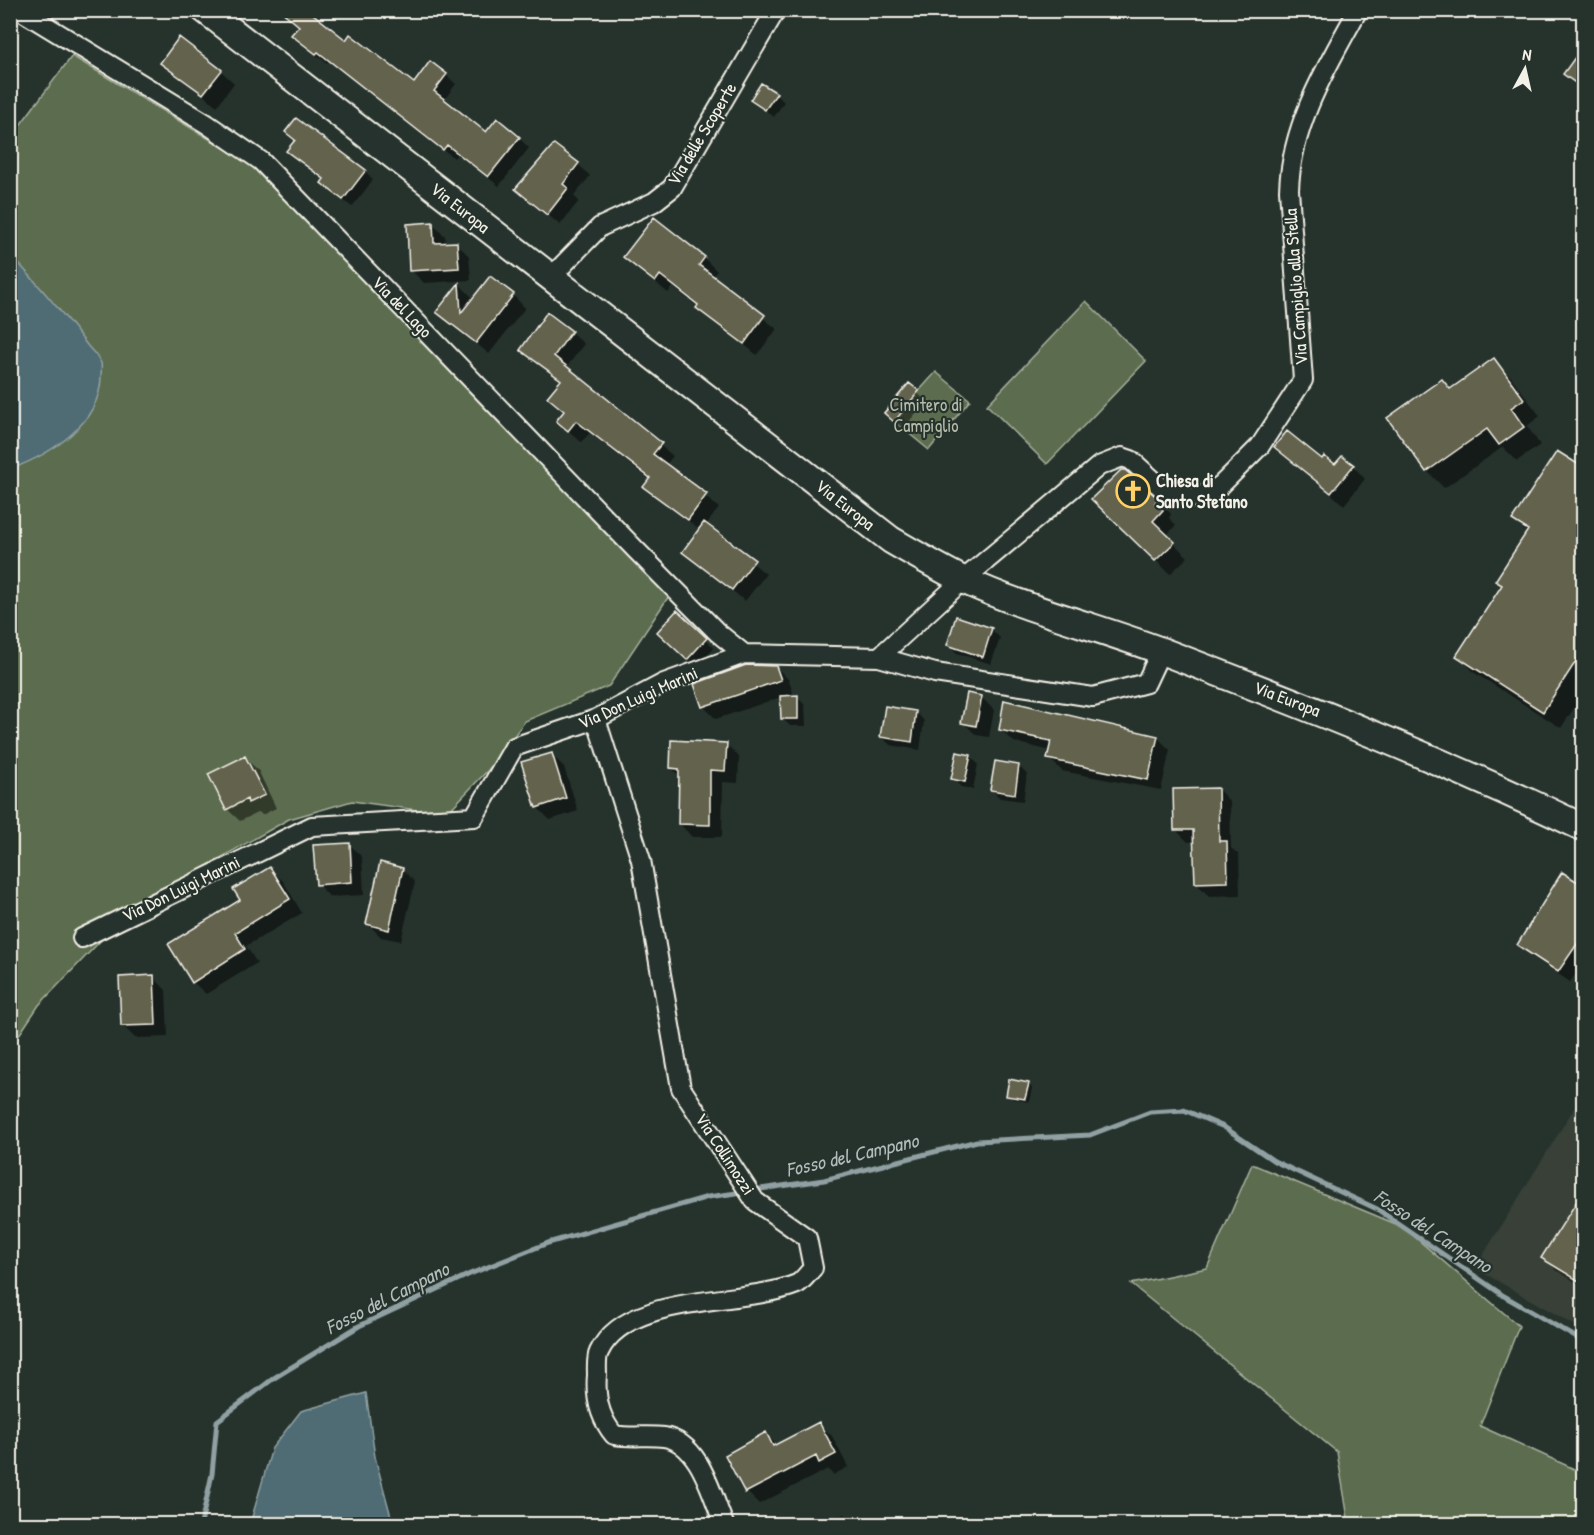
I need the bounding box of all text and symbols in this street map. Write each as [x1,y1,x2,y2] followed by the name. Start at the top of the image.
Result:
[1495,39,1555,99] north arrow
[1521,43,1533,66] text: N
[661,77,742,190] street label: Via delle Scoperte
[425,176,495,239] street label: Via Europa
[1278,208,1313,366] street label: Via Campiglio alla Stella
[366,270,438,343] street label: Via del Lago
[890,392,962,438] park label: Cimitero di Campiglio
[1156,468,1248,514] place label: Chiesa di Santo Stefano
[810,473,880,536] street label: Via Europa
[1115,473,1151,509] church icon: Chiesa di Santo Stefano
[574,660,702,735] street label: Via Don Luigi Marini
[1250,674,1324,723] street label: Via Europa
[118,849,244,928] street label: Via Don Luigi Marini
[690,1108,761,1200] street label: Via Collimozzi
[783,1126,923,1184] water label: Fosso del Campano
[1369,1182,1499,1281] water label: Fosso del Campano
[320,1254,455,1341] water label: Fosso del Campano

